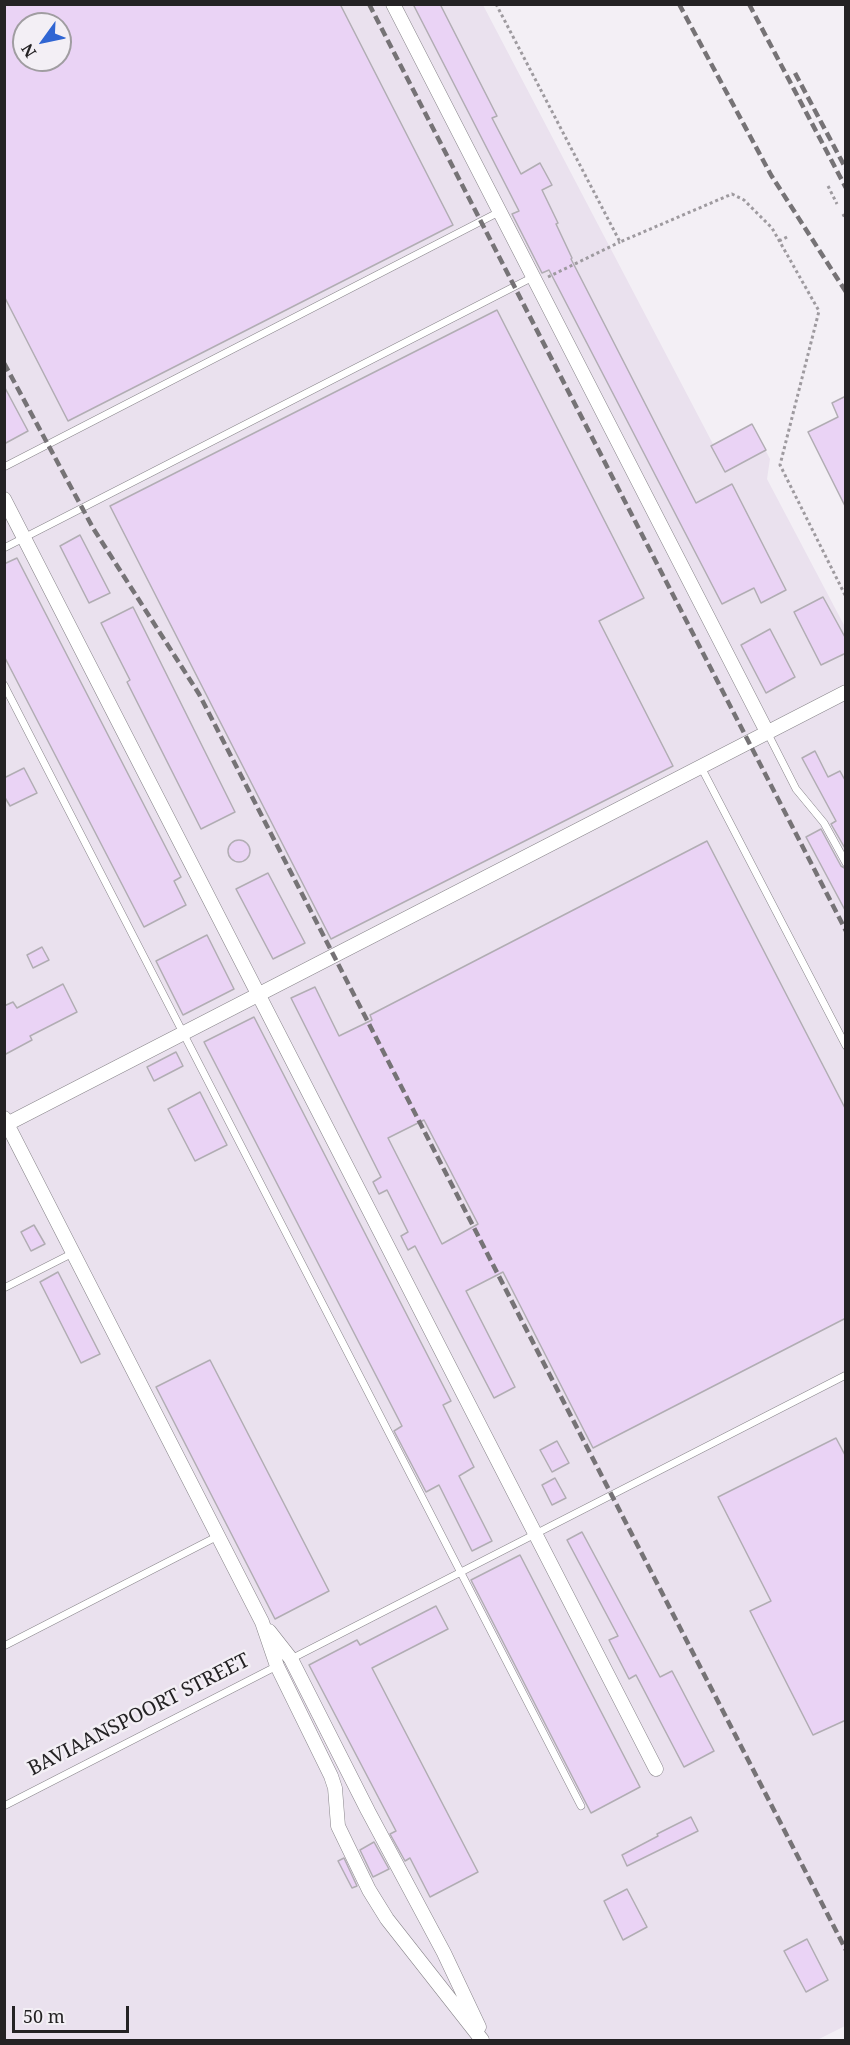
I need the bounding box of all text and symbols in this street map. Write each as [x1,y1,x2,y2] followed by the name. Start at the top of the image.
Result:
[12,12,72,72] north arrow
[16,39,41,62] text: N
[24,1649,254,1781] street label: BAVIAANSPOORT STREET
[15,1994,132,2032] scale bar
[23,2004,65,2028] text: 50 m

